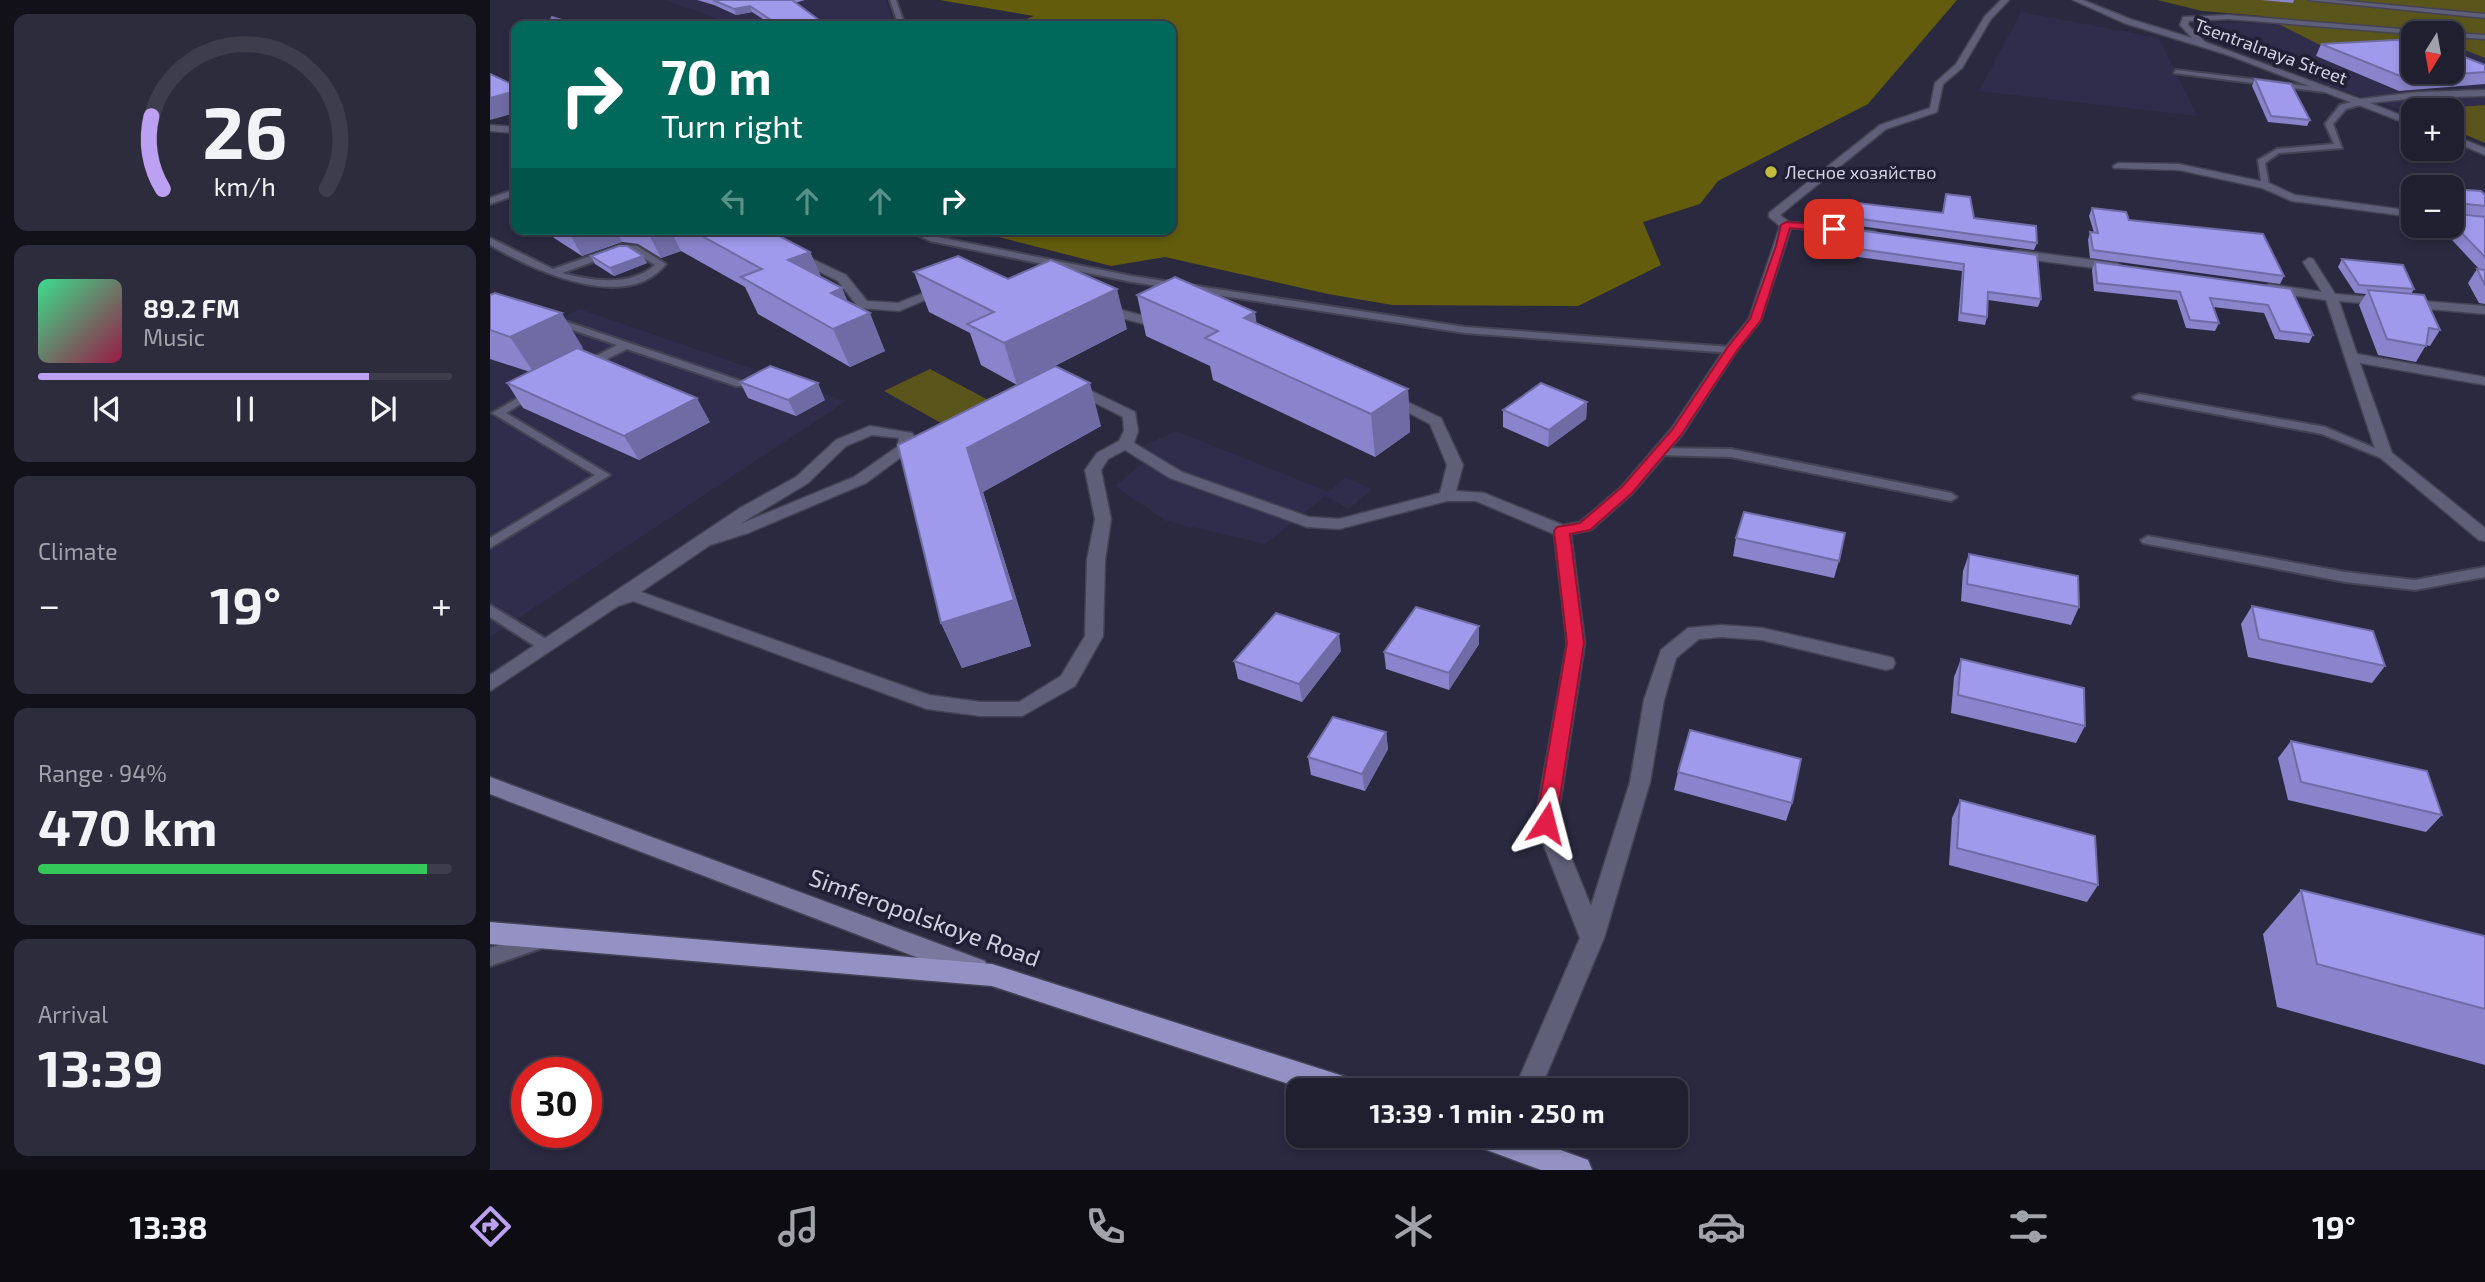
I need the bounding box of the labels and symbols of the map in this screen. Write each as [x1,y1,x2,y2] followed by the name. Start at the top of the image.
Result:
[2192,13,2350,89] street label: Tsentralnaya Street
[2401,21,2464,84] north arrow
[1785,161,1937,183] place label: Лесное хозяйство
[1763,164,1779,180] marker: Лесное хозяйство
[1804,199,1864,259] pin
[1509,786,1583,860] position arrow
[806,862,1044,972] street label: Simferopolskoye Road
[511,1057,602,1148] speed limit sign: 30

